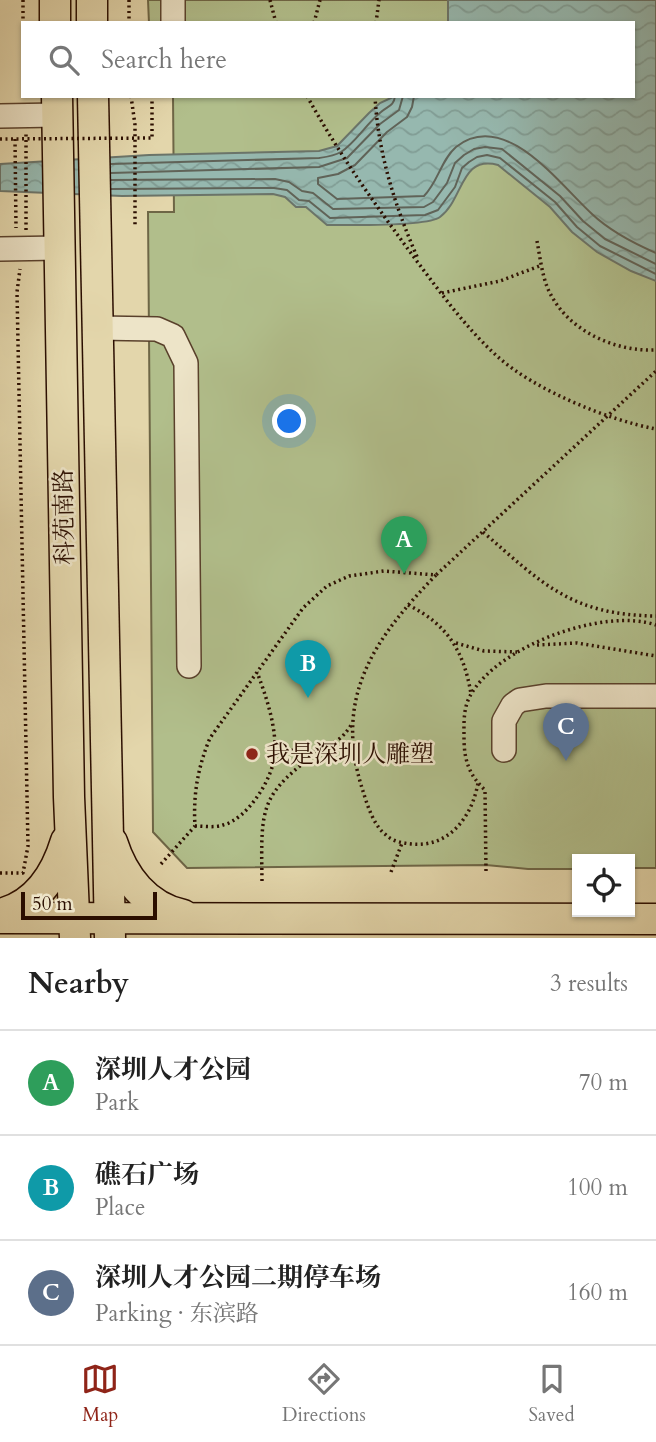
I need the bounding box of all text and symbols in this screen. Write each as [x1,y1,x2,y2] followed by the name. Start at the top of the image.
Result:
[21,21,635,98] search box
[45,41,83,79] icon: search
[101,42,227,77] text: Search here
[272,404,306,438] your location
[47,469,82,565] street label: 科苑南路
[381,516,427,574] pin: A
[285,640,331,698] pin: B
[543,703,589,761] pin: C
[266,738,434,771] place label: 我是深圳人雕塑
[244,746,260,762] marker: 我是深圳人雕塑
[572,854,635,917] map controls
[572,854,635,917] button: locate
[21,889,158,921] scale bar
[32,891,73,917] text: 50 m
[28,963,129,1004] text: Nearby
[550,968,628,999] text: 3 results
[95,1052,251,1087] text: 深圳人才公园
[42,1067,60,1098] text: A
[579,1067,628,1098] text: 70 m
[95,1087,139,1118] text: Park
[95,1157,199,1192] text: 礁石广场
[43,1172,59,1203] text: B
[567,1172,628,1203] text: 100 m
[95,1192,145,1223] text: Place
[95,1260,381,1295] text: 深圳人才公园二期停车场
[42,1277,60,1308] text: C
[567,1277,628,1308] text: 160 m
[95,1298,259,1329] text: Parking · 东滨路
[81,1360,119,1428] tab: Map
[282,1360,366,1428] tab: Directions
[529,1360,575,1428] tab: Saved

